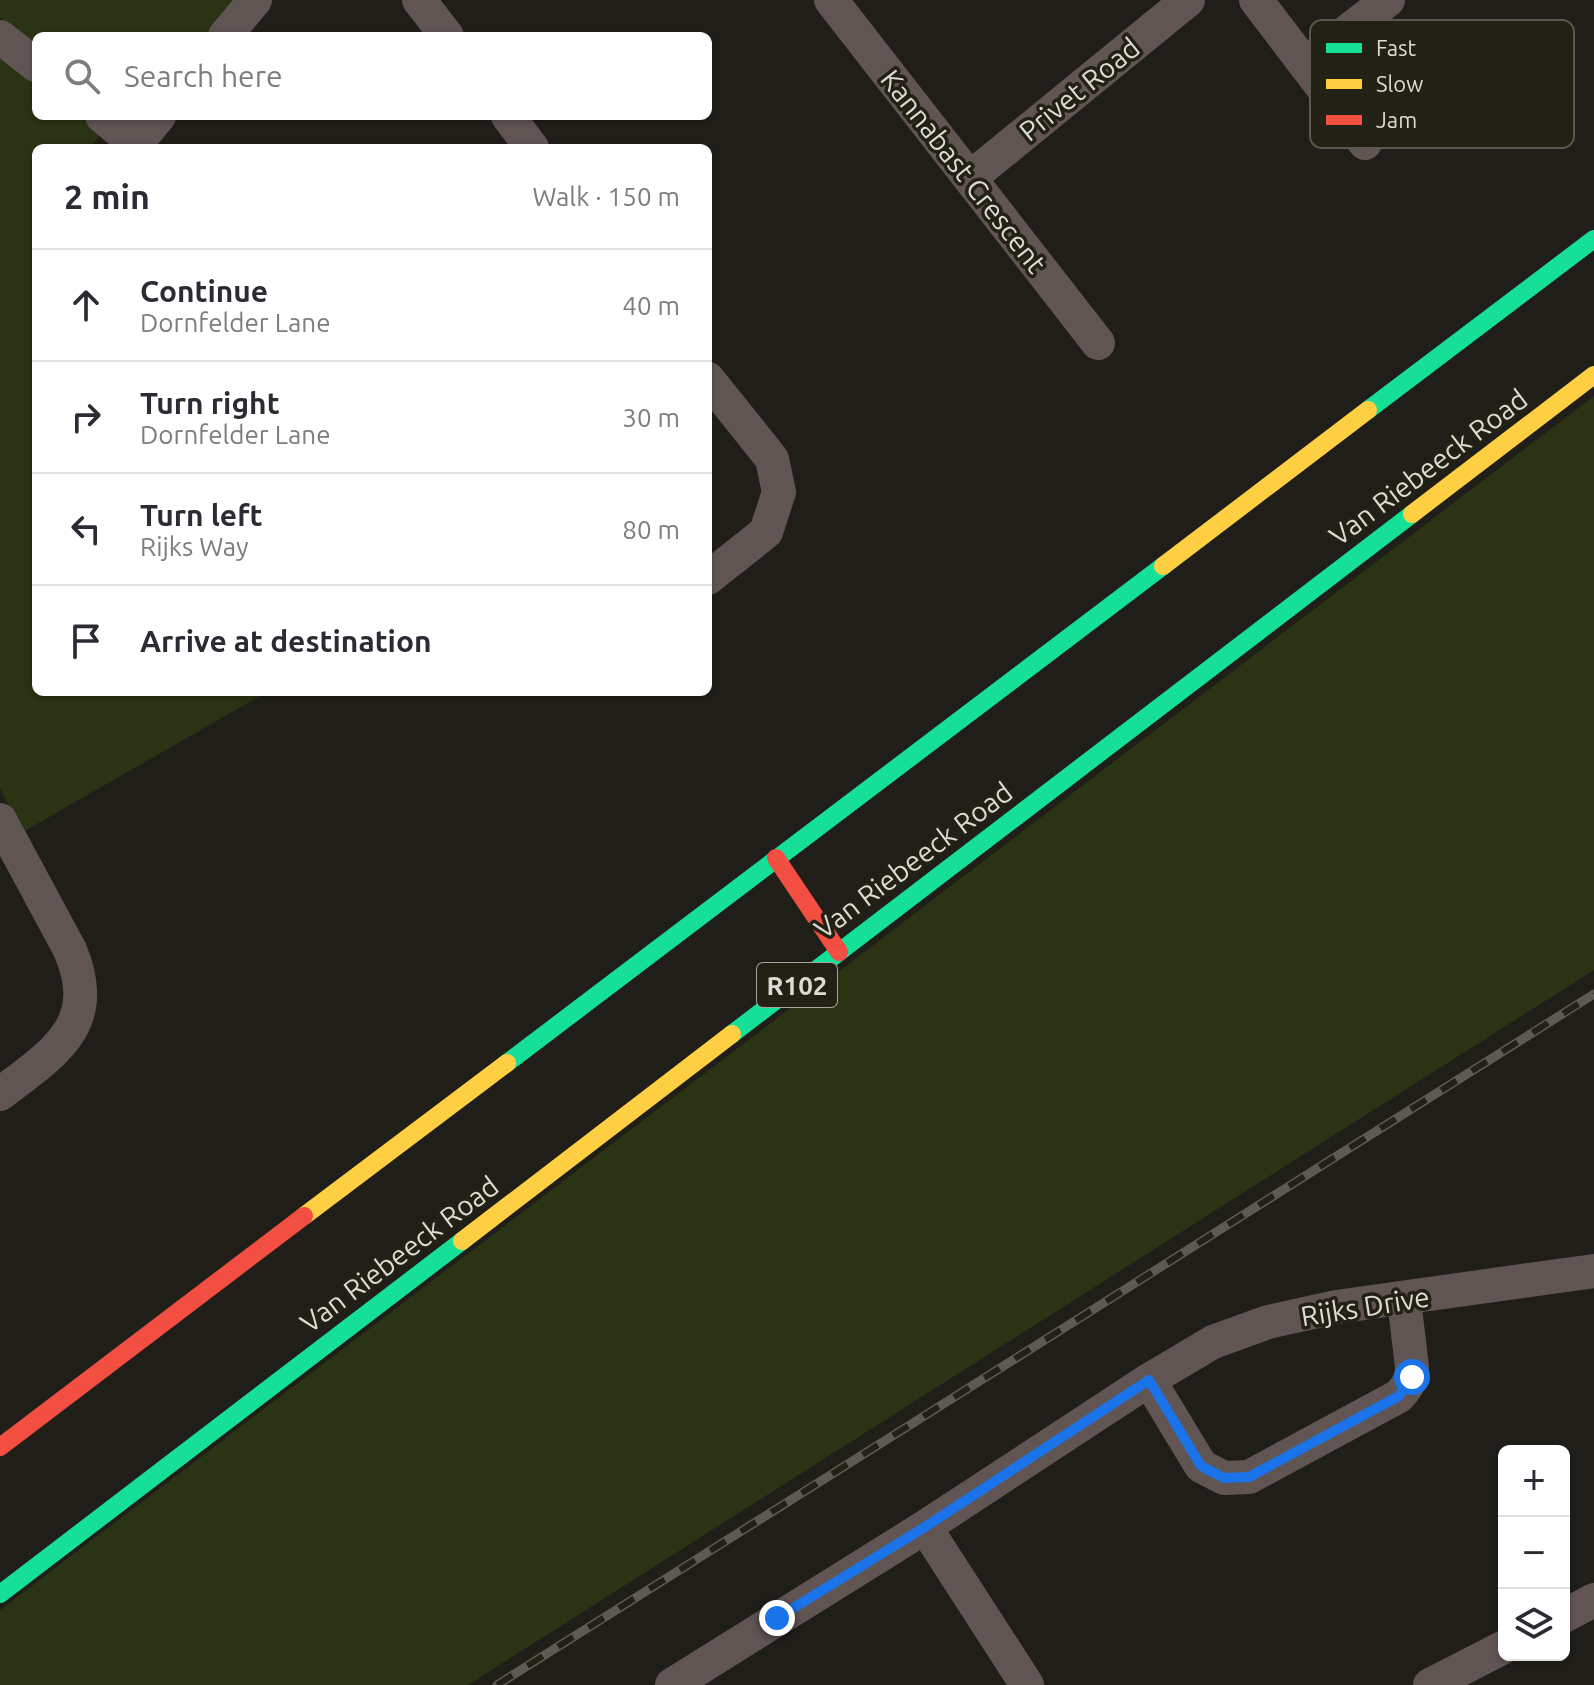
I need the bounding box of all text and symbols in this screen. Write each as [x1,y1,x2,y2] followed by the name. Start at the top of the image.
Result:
[1310,20,1574,148] legend
[1013,31,1145,147] street label: Privet Road
[32,32,712,120] search box
[1376,35,1417,60] text: Fast
[60,54,104,98] icon: search
[124,59,283,93] text: Search here
[875,63,1053,279] street label: Kannabast Crescent
[1376,71,1423,96] text: Slow
[1376,107,1417,132] text: Jam
[64,177,150,215] text: 2 min
[532,182,680,211] text: Walk · 150 m
[140,274,268,308] text: Continue
[64,283,108,327] icon: ahead
[622,291,680,320] text: 40 m
[140,308,331,337] text: Dornfelder Lane
[1323,383,1533,551] street label: Van Riebeeck Road
[140,386,280,420] text: Turn right
[64,395,108,439] icon: right
[622,403,680,432] text: 30 m
[140,420,331,449] text: Dornfelder Lane
[140,498,262,532] text: Turn left
[64,507,108,551] icon: left
[622,515,680,544] text: 80 m
[140,532,249,561] text: Rijks Way
[64,619,108,663] icon: arrive
[140,624,432,658] text: Arrive at destination
[808,776,1018,944] street label: Van Riebeeck Road
[757,963,837,1007] road number: R102
[294,1170,504,1338] street label: Van Riebeeck Road
[1298,1281,1432,1331] street label: Rijks Drive
[1394,1359,1430,1395] route start
[1498,1445,1570,1661] map controls
[1498,1445,1570,1517] button: +
[1498,1517,1570,1589] button: −
[1498,1589,1570,1661] button: layers
[759,1600,795,1636] route end

